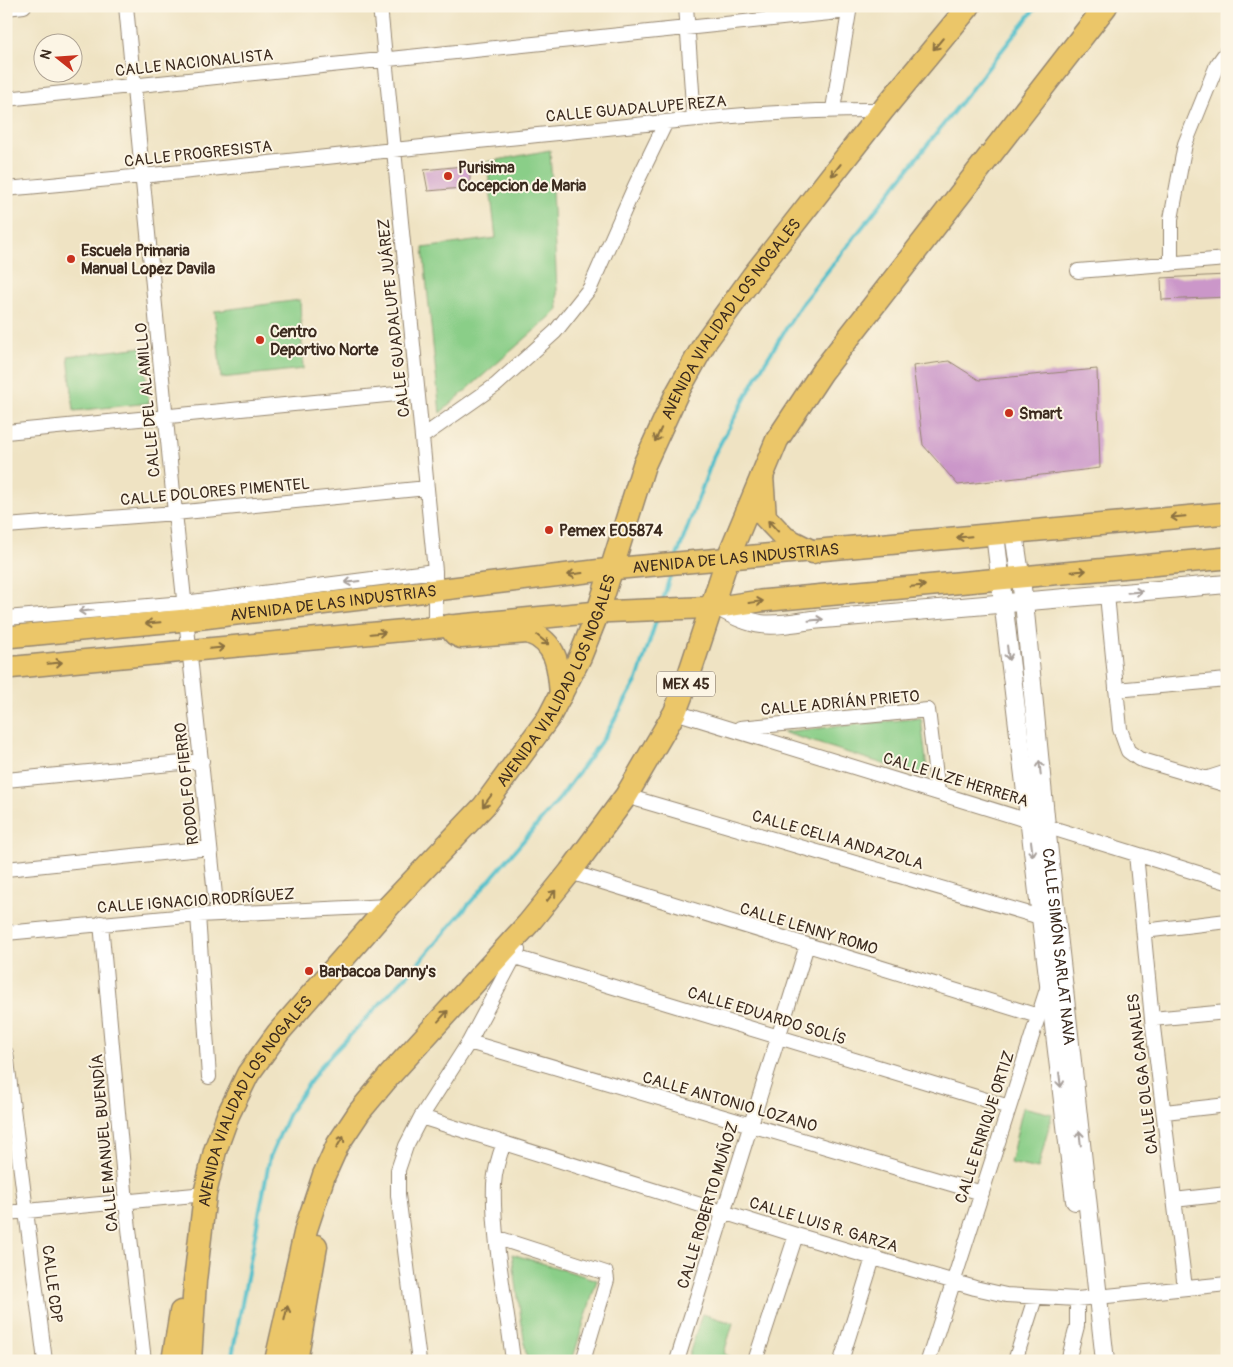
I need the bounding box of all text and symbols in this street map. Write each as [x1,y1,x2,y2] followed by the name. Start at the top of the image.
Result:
[32,32,82,82] north arrow
[932,37,943,50] one-way arrow
[114,45,274,81] street label: CALLE NACIONALISTA
[37,47,56,61] text: N
[545,91,727,127] street label: CALLE GUADALUPE REZA
[123,136,273,172] street label: CALLE PROGRESISTA
[458,158,587,196] place label: Purisima Cocepcion de Maria
[830,163,841,176] one-way arrow
[442,170,454,182] marker: Purisima Cocepcion de Maria
[657,215,805,423] street label: AVENIDA VIALIDAD LOS NOGALES
[374,217,414,418] street label: CALLE GUADALUPE JUÁREZ
[81,241,216,279] place label: Escuela Primaria Manual Lopez Davila
[65,253,77,265] marker: Escuela Primaria Manual Lopez Davila
[131,322,165,478] street label: CALLE DEL ALAMILLO
[270,322,379,360] place label: Centro Deportivo Norte
[254,334,266,346] marker: Centro Deportivo Norte
[1019,404,1063,424] place label: Smart
[1003,407,1015,419] marker: Smart
[652,427,662,442] one-way arrow
[119,474,311,510] street label: CALLE DOLORES PIMENTEL
[1170,512,1186,522] one-way arrow
[767,519,779,532] one-way arrow
[559,521,664,541] place label: Pemex E05874
[543,524,555,536] marker: Pemex E05874
[956,532,972,541] one-way arrow
[631,539,840,578] street label: AVENIDA DE LAS INDUSTRIAS
[1071,566,1087,576] one-way arrow
[567,569,583,579] one-way arrow
[492,572,620,791] street label: AVENIDA VIALIDAD LOS NOGALES
[344,577,360,587] one-way arrow
[229,581,438,626] street label: AVENIDA DE LAS INDUSTRIAS
[909,582,925,591] one-way arrow
[1126,588,1142,597] one-way arrow
[747,597,763,607] one-way arrow
[79,606,95,616] one-way arrow
[808,615,824,625] one-way arrow
[145,618,161,628] one-way arrow
[370,628,386,637] one-way arrow
[536,634,549,645] one-way arrow
[208,643,224,653] one-way arrow
[1003,644,1013,660] one-way arrow
[46,658,62,668] one-way arrow
[657,672,715,696] road number: MEX 45
[760,686,920,720] street label: CALLE ADRIÁN PRIETO
[171,722,203,846] street label: RODOLFO FIERRO
[880,748,1031,812] street label: CALLE ILZE HERRERA
[1035,760,1045,776] one-way arrow
[482,794,492,808] one-way arrow
[750,806,926,874] street label: CALLE CELIA ANDAZOLA
[1027,841,1037,857] one-way arrow
[1037,847,1079,1046] street label: CALLE SIMÓN SARLAT NAVA
[97,884,296,918] street label: CALLE IGNACIO RODRÍGUEZ
[546,889,557,902] one-way arrow
[737,898,880,959] street label: CALLE LENNY ROMO
[319,962,437,982] place label: Barbacoa Danny's
[303,965,315,977] marker: Barbacoa Danny's
[685,982,848,1050] street label: CALLE EDUARDO SOLÍS
[195,992,317,1208] street label: AVENIDA VIALIDAD LOS NOGALES
[1123,992,1163,1155] street label: CALLE OLGA CANALES
[437,1010,448,1023] one-way arrow
[951,1048,1019,1206] street label: CALLE ENRIQUE ORTIZ
[87,1053,123,1233] street label: CALLE MANUEL BUENDÍA
[640,1067,819,1136] street label: CALLE ANTONIO LOZANO
[1055,1071,1065,1087] one-way arrow
[673,1119,743,1291] street label: CALLE ROBERTO MUÑOZ
[1075,1131,1085,1147] one-way arrow
[336,1135,345,1150] one-way arrow
[747,1193,901,1257] street label: CALLE LUIS R. GARZA
[37,1244,67,1325] street label: CALLE CDP
[282,1305,291,1321] one-way arrow

